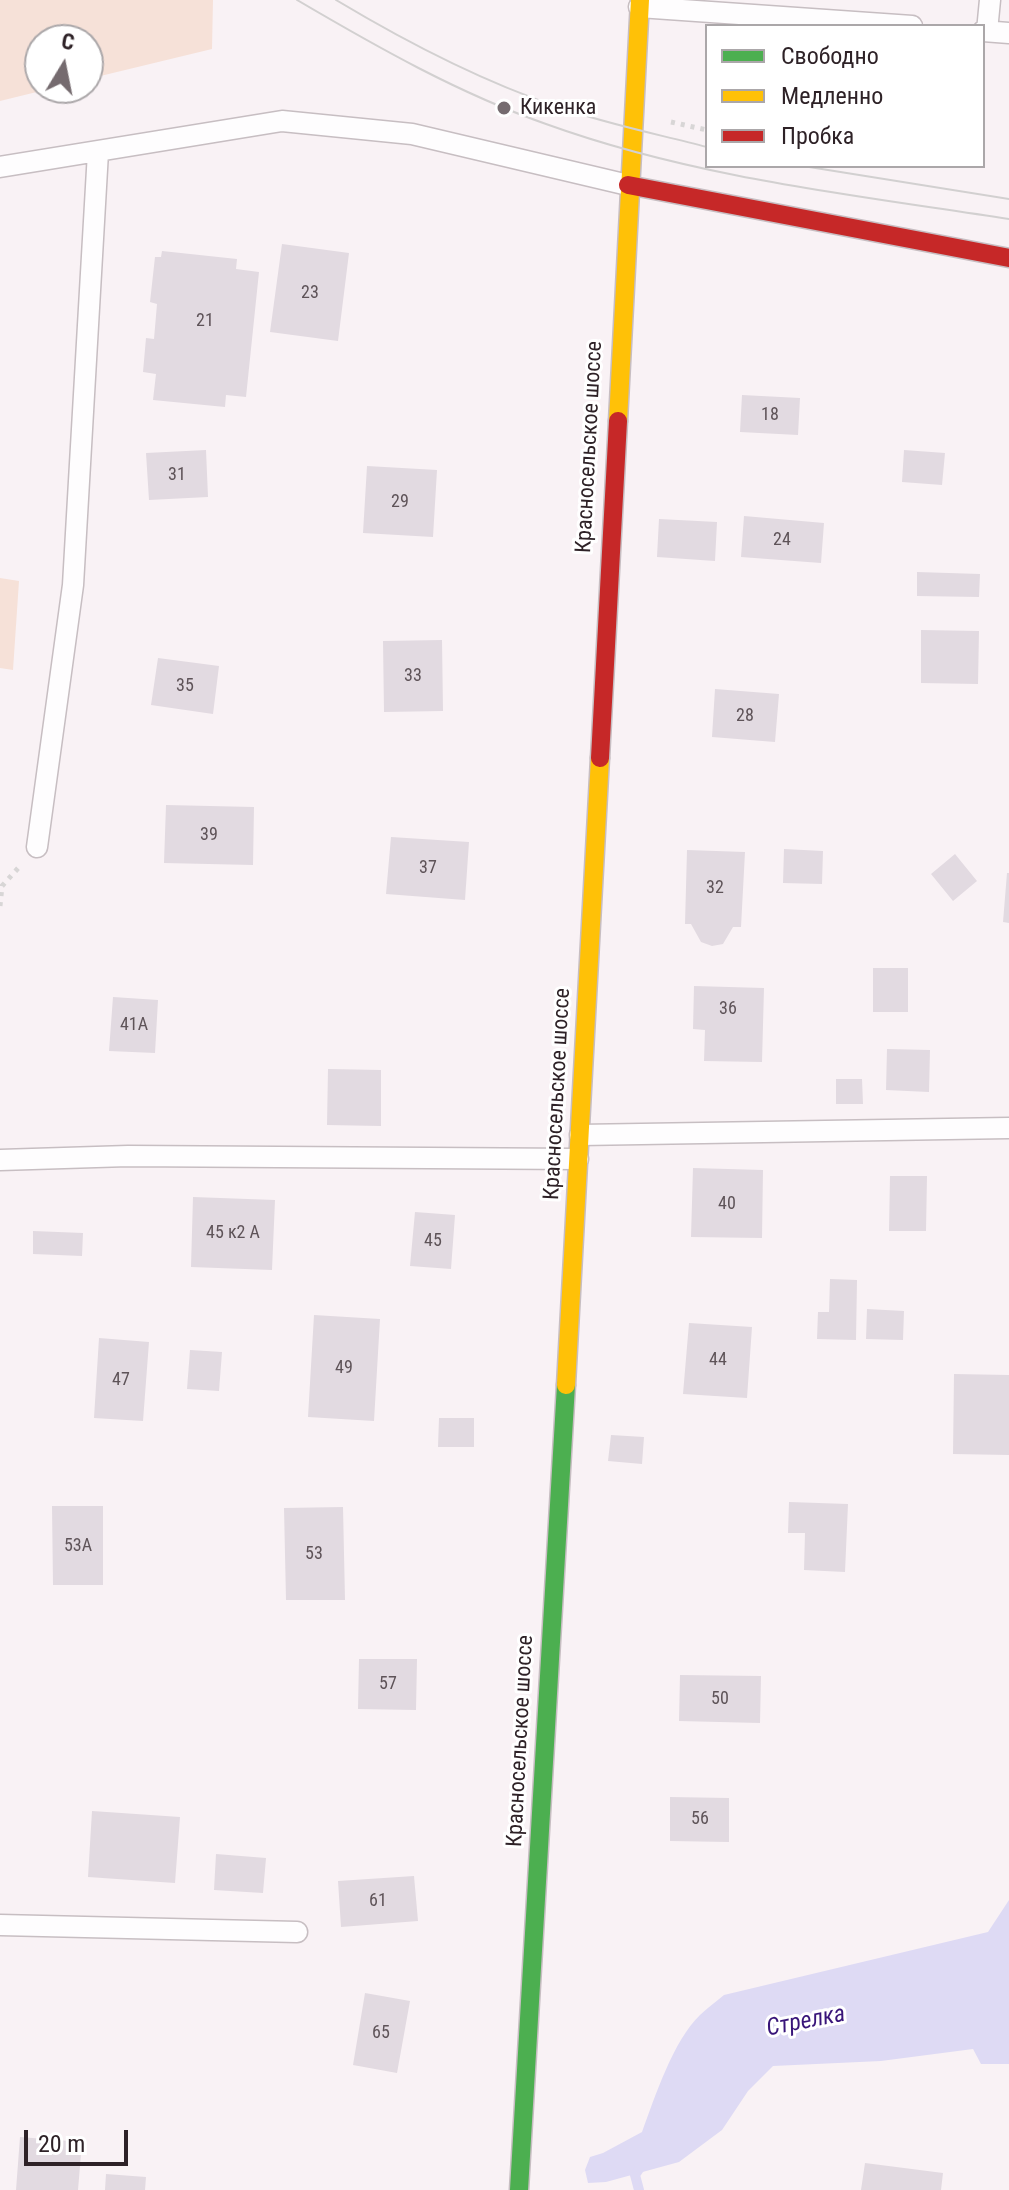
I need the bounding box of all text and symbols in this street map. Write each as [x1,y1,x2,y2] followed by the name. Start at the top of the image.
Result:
[24,24,104,104] north arrow
[705,24,985,168] legend
[60,28,76,55] text: С
[781,42,879,70] text: Свободно
[781,82,883,110] text: Медленно
[520,95,596,121] place label: Кикенка
[495,99,513,117] marker: Кикенка
[781,122,854,150] text: Пробка
[301,282,319,304] house number: 23
[196,310,214,332] house number: 21
[571,340,609,554] street label: Красносельское шоссе
[761,404,779,426] house number: 18
[168,464,186,486] house number: 31
[391,491,409,513] house number: 29
[773,529,791,551] house number: 24
[404,665,422,687] house number: 33
[176,675,194,697] house number: 35
[736,705,754,727] house number: 28
[200,824,218,846] house number: 39
[419,857,437,879] house number: 37
[706,877,724,899] house number: 32
[539,987,577,1201] street label: Красносельское шоссе
[719,998,737,1020] house number: 36
[120,1014,148,1036] house number: 41А
[718,1193,736,1215] house number: 40
[206,1222,260,1244] house number: 45 к2 А
[424,1230,442,1252] house number: 45
[709,1349,727,1371] house number: 44
[335,1357,353,1379] house number: 49
[112,1369,130,1391] house number: 47
[64,1535,92,1557] house number: 53А
[305,1543,323,1565] house number: 53
[502,1634,540,1848] street label: Красносельское шоссе
[379,1673,397,1695] house number: 57
[711,1688,729,1710] house number: 50
[691,1808,709,1830] house number: 56
[369,1890,387,1912] house number: 61
[764,2000,848,2044] water label: Стрелка
[372,2022,390,2044] house number: 65
[28,2114,132,2164] scale bar
[38,2130,85,2158] text: 20 m

